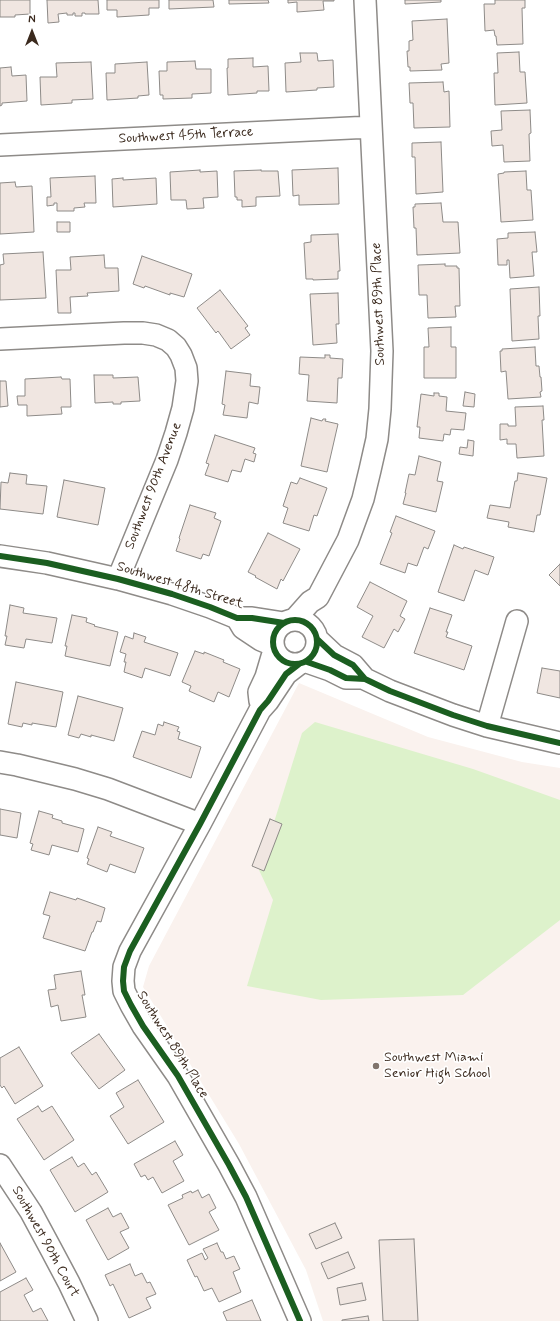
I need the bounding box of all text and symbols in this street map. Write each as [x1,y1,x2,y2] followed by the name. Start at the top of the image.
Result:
[12,12,52,52] north arrow
[28,13,36,27] text: N
[118,124,254,148] street label: Southwest 45th Terrace
[368,242,390,366] street label: Southwest 89th Place
[122,420,186,552] street label: Southwest 90th Avenue
[114,559,246,613] street label: Southwest 48th Street
[132,988,212,1102] street label: Southwest 89th Place
[384,1050,491,1082] place label: Southwest Miami Senior High School
[371,1061,381,1071] marker: Southwest Miami Senior High School
[7,1183,83,1301] street label: Southwest 90th Court

